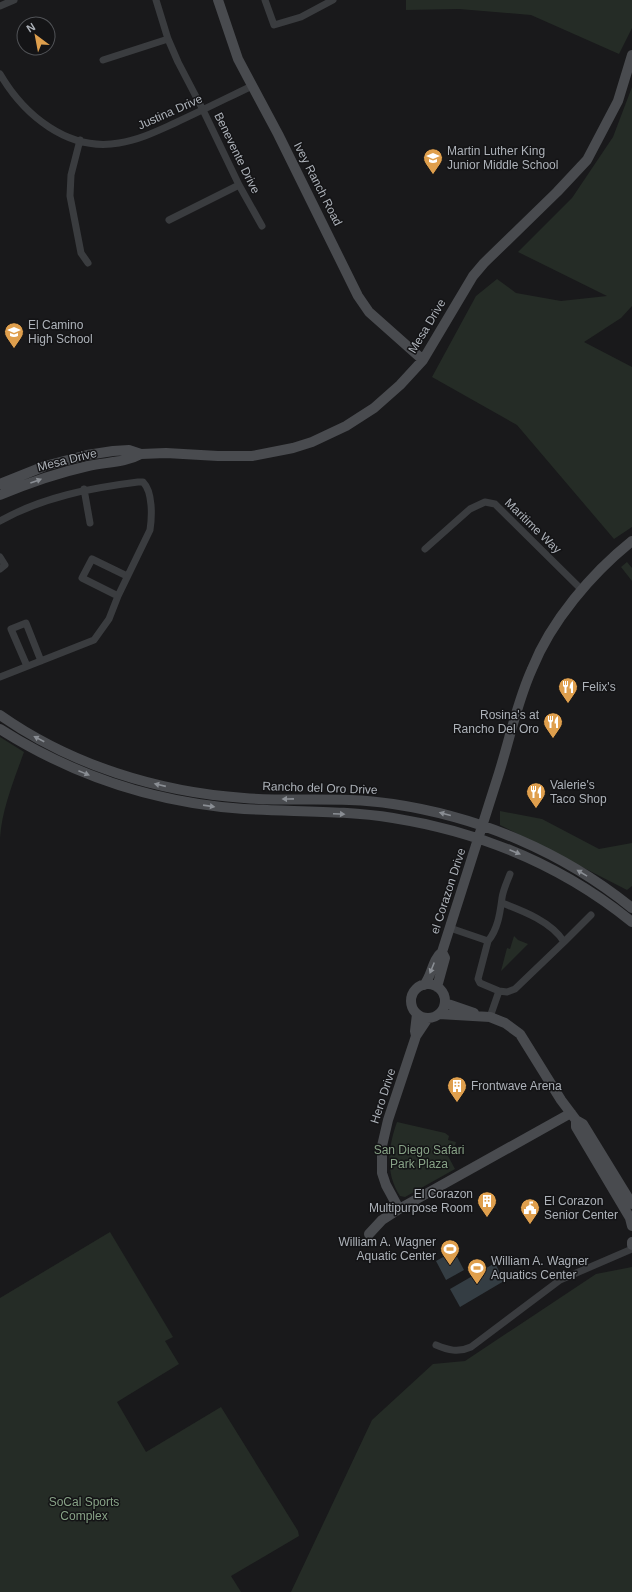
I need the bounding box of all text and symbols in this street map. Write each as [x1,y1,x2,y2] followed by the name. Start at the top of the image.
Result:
[16,16,56,56] north arrow
[24,20,37,35] text: N
[135,91,205,133] street label: Justina Drive
[211,110,263,196] street label: Benevente Drive
[291,140,345,228] street label: Ivey Ranch Road
[447,144,558,172] place label: Martin Luther King Junior Middle School
[422,147,444,175] school or university icon: Martin Luther King Junior Middle School
[405,296,449,356] street label: Mesa Drive
[28,318,93,346] place label: El Camino High School
[3,321,25,349] school or university icon: El Camino High School
[36,446,98,474] street label: Mesa Drive
[31,477,43,483] one-way arrow
[502,496,564,556] street label: Maritime Way
[557,676,579,704] restaurant icon: Felix's
[582,680,616,694] place label: Felix's
[453,708,540,736] place label: Rosina's at Rancho Del Oro
[542,711,564,739] restaurant icon: Rosina's at Rancho Del Oro
[33,735,45,742] one-way arrow
[78,770,90,776] one-way arrow
[550,778,607,806] place label: Valerie's Taco Shop
[262,779,378,797] street label: Rancho del Oro Drive
[525,781,547,809] restaurant icon: Valerie's Taco Shop
[153,782,166,788] one-way arrow
[282,796,295,802] one-way arrow
[203,803,215,809] one-way arrow
[333,810,345,817] one-way arrow
[439,811,451,817] one-way arrow
[428,846,469,936] street label: el Corazon Drive
[509,849,521,855] one-way arrow
[576,869,588,876] one-way arrow
[429,963,435,975] one-way arrow
[367,1066,399,1125] street label: Hero Drive
[446,1075,468,1103] building icon: Frontwave Arena
[471,1079,562,1093] place label: Frontwave Arena
[374,1143,464,1171] park label: San Diego Safari Park Plaza
[369,1187,473,1215] place label: El Corazon Multipurpose Room
[476,1190,498,1218] building icon: El Corazon Multipurpose Room
[544,1194,618,1222] place label: El Corazon Senior Center
[519,1197,541,1225] public building icon: El Corazon Senior Center
[338,1235,436,1263] place label: William A. Wagner Aquatic Center
[439,1238,461,1266] sports icon: William A. Wagner Aquatic Center
[491,1254,589,1282] place label: William A. Wagner Aquatics Center
[466,1257,488,1285] sports icon: William A. Wagner Aquatics Center
[49,1495,119,1523] park label: SoCal Sports Complex

